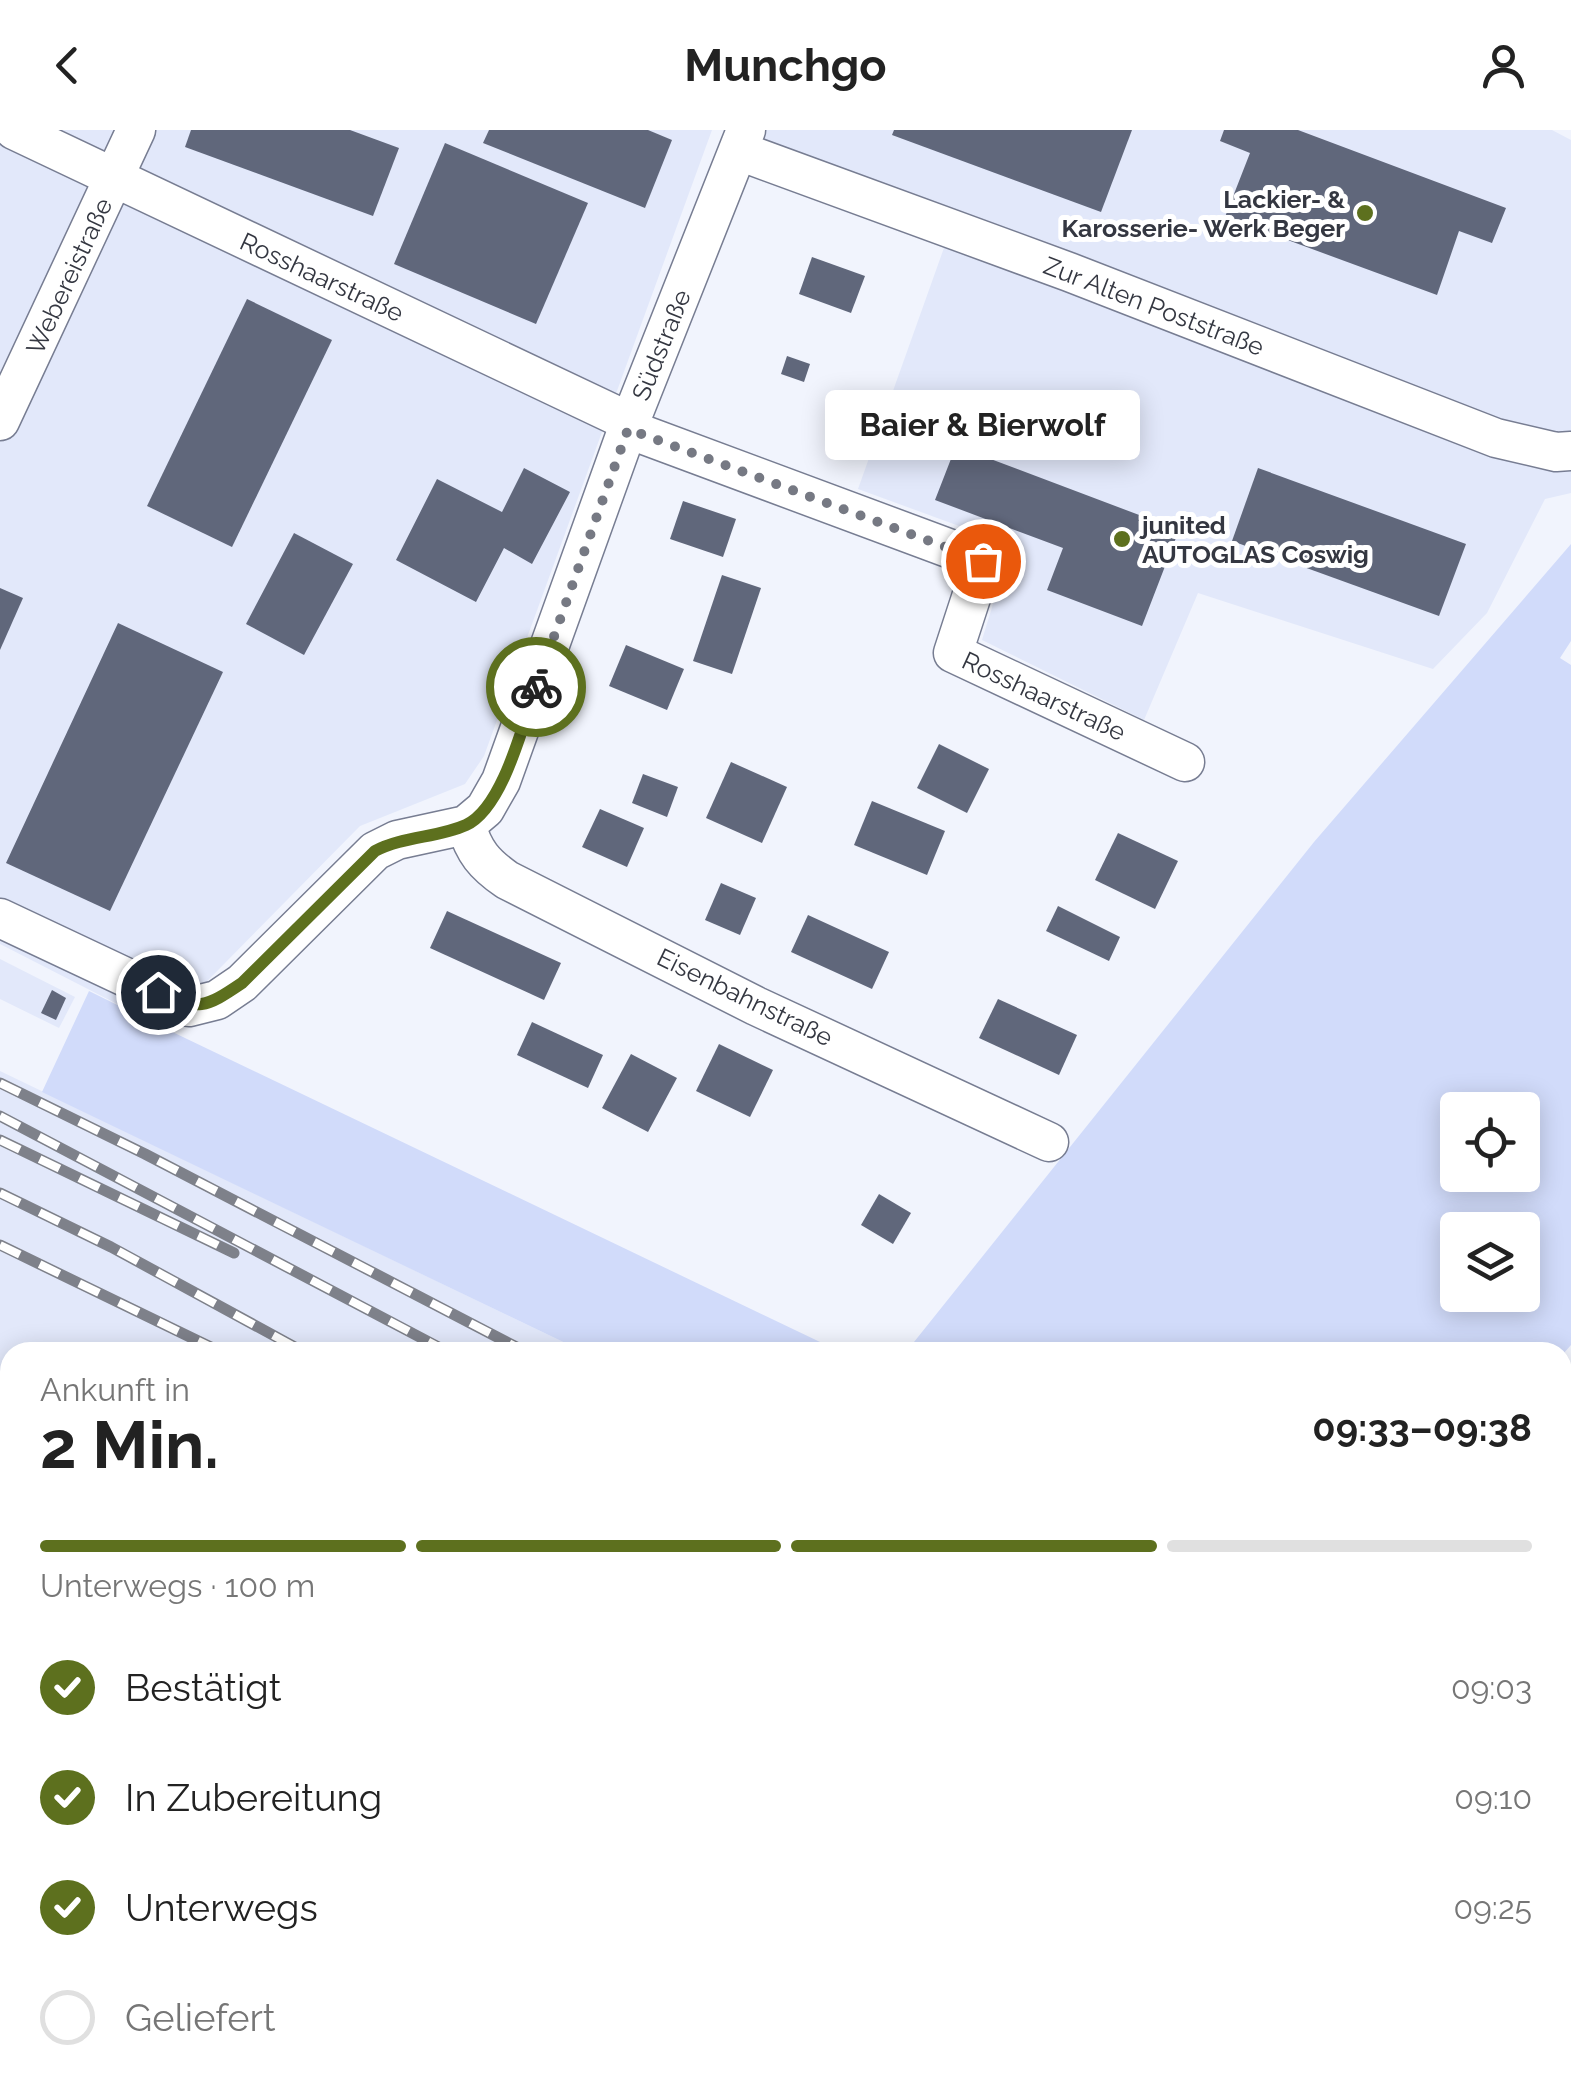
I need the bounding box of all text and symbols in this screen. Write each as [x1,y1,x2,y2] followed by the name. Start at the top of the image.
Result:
[40,38,95,93] icon: back
[1476,38,1531,93] icon: person
[684,39,887,92] text: Munchgo
[1061,184,1345,243] place label: Lackier- & Karosserie- Werk Beger
[20,193,118,359] street label: Webereistraße
[1354,202,1376,224] marker: Lackier- & Karosserie- Werk Beger
[236,226,408,328] street label: Rosshaarstraße
[1040,250,1268,362] street label: Zur Alten Poststraße
[625,285,697,405] street label: Südstraße
[826,391,1140,461] callout: Baier & Bierwolf
[859,406,1106,443] text: Baier & Bierwolf
[1139,510,1369,569] place label: junited AUTOGLAS Coswig
[941,519,1026,604] pin
[1111,528,1133,550] marker: junited AUTOGLAS Coswig
[956,534,1011,589] icon: bag
[486,637,586,737] courier
[958,645,1130,747] street label: Rosshaarstraße
[509,660,564,715] icon: bike
[652,942,838,1052] street label: Eisenbahnstraße
[116,950,201,1035] pin
[131,965,186,1020] icon: home
[1440,1092,1540,1312] map controls
[1440,1092,1540,1192] button: locate
[1440,1212,1540,1312] button: layers
[40,1371,190,1408] text: Ankunft in
[1312,1405,1532,1450] text: 09:33–09:38
[40,1407,219,1483] text: 2 Min.
[40,1567,315,1604] text: Unterwegs · 100 m
[40,1660,95,1715] icon: check
[125,1665,282,1710] text: Bestätigt
[1451,1669,1532,1706] text: 09:03
[40,1770,95,1825] icon: check
[125,1775,382,1820] text: In Zubereitung
[1454,1779,1532,1816] text: 09:10
[40,1880,95,1935] icon: check
[125,1885,318,1930] text: Unterwegs
[1454,1889,1532,1926] text: 09:25
[125,1995,276,2040] text: Geliefert

